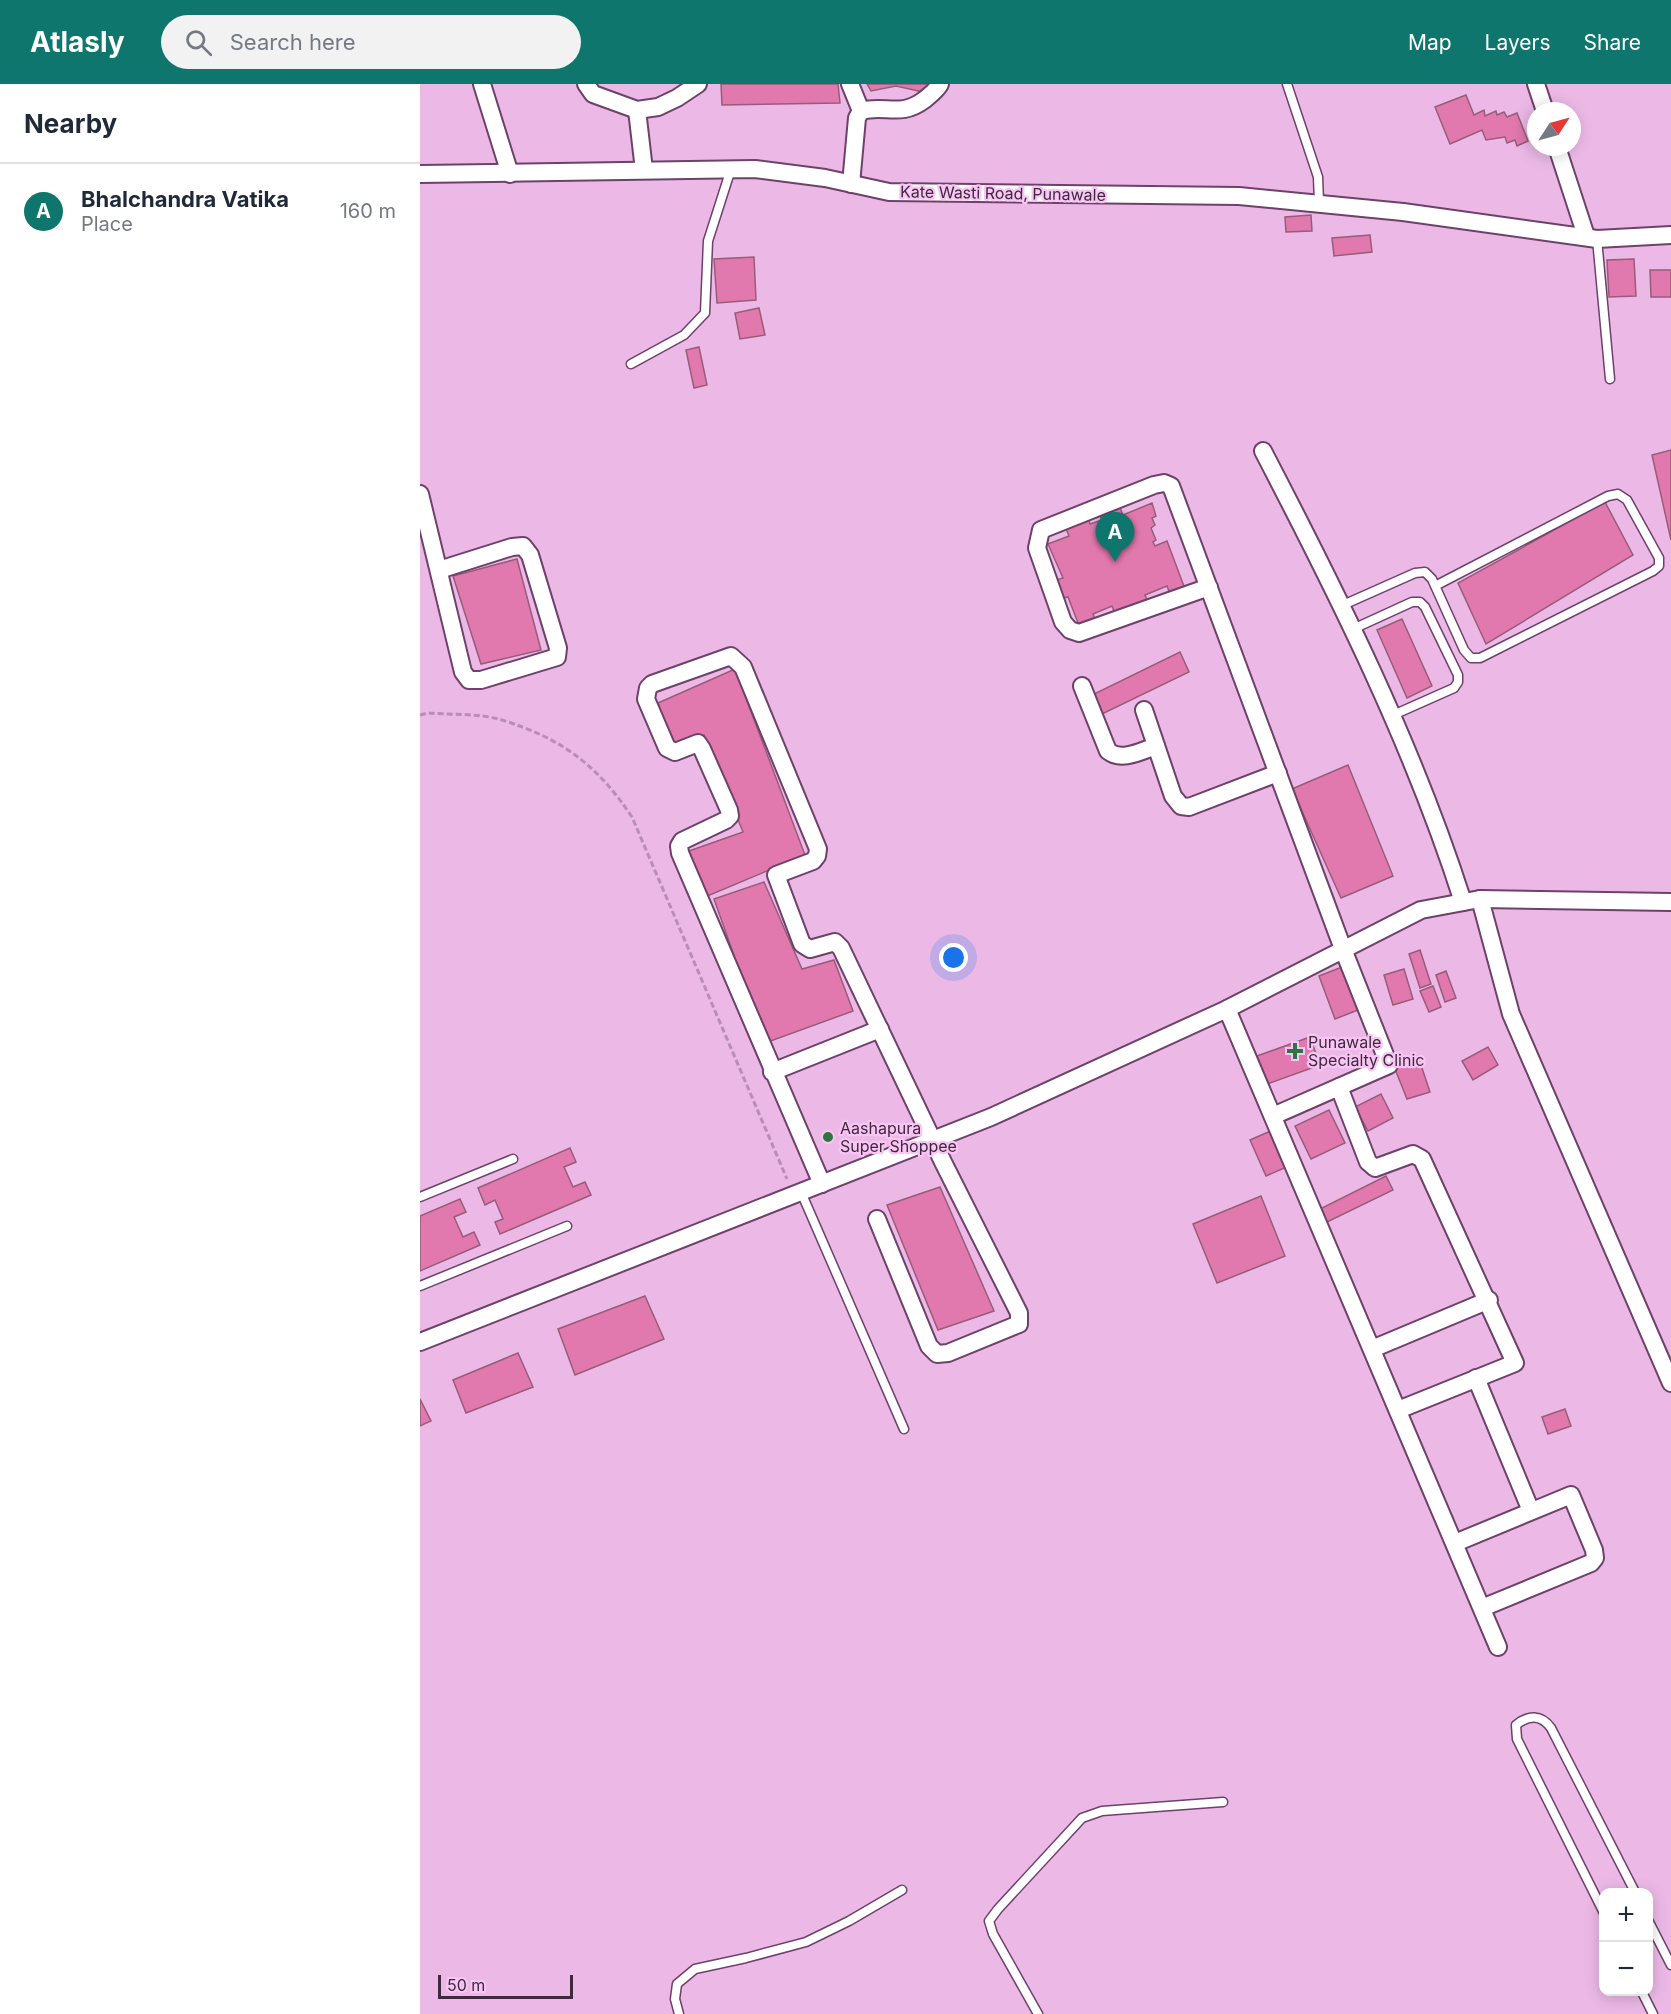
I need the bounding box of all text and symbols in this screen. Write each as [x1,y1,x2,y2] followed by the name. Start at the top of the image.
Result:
[161,15,581,69] search box
[30,25,125,59] text: Atlasly
[182,26,215,59] icon: search
[230,29,356,55] text: Search here
[1408,30,1452,55] text: Map
[1485,30,1551,55] text: Layers
[1584,30,1641,55] text: Share
[1527,102,1581,156] north arrow
[24,108,117,139] text: Nearby
[900,181,1106,205] street label: Kate Wasti Road, Punawale
[81,186,289,212] text: Bhalchandra Vatika
[36,199,51,223] text: A
[340,199,396,223] text: 160 m
[81,212,133,236] text: Place
[1096,512,1134,562] pin: A
[939,943,968,972] your location
[1308,1032,1424,1070] place label: Punawale Specialty Clinic
[1286,1042,1304,1060] marker: Punawale Specialty Clinic
[840,1118,957,1156] place label: Aashapura Super Shoppee
[821,1130,835,1144] marker: Aashapura Super Shoppee
[1599,1888,1653,1996] map controls
[1599,1888,1653,1942] button: +
[1599,1942,1653,1996] button: −
[438,1972,573,2000] scale bar
[447,1975,485,1995] text: 50 m

